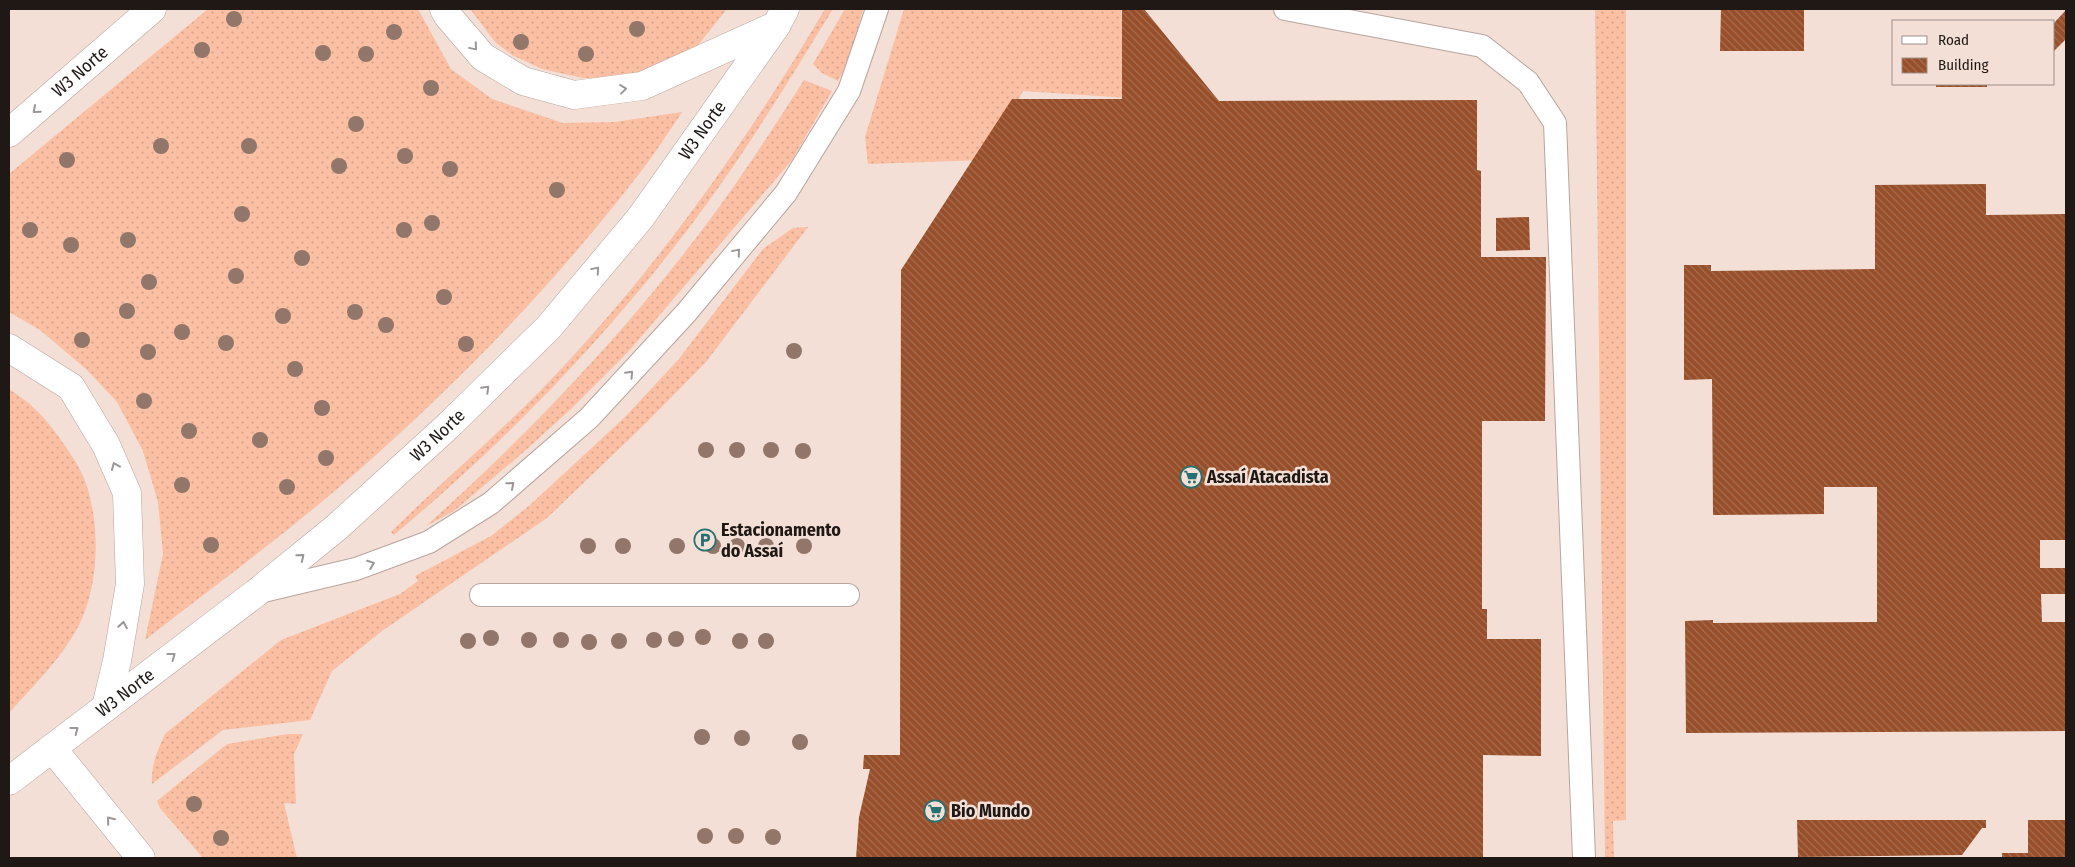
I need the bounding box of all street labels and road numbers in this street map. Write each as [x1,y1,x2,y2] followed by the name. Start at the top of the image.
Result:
[47,41,113,102] street label: W3 Norte
[674,96,731,164] street label: W3 Norte
[405,404,470,466] street label: W3 Norte
[92,663,159,722] street label: W3 Norte

